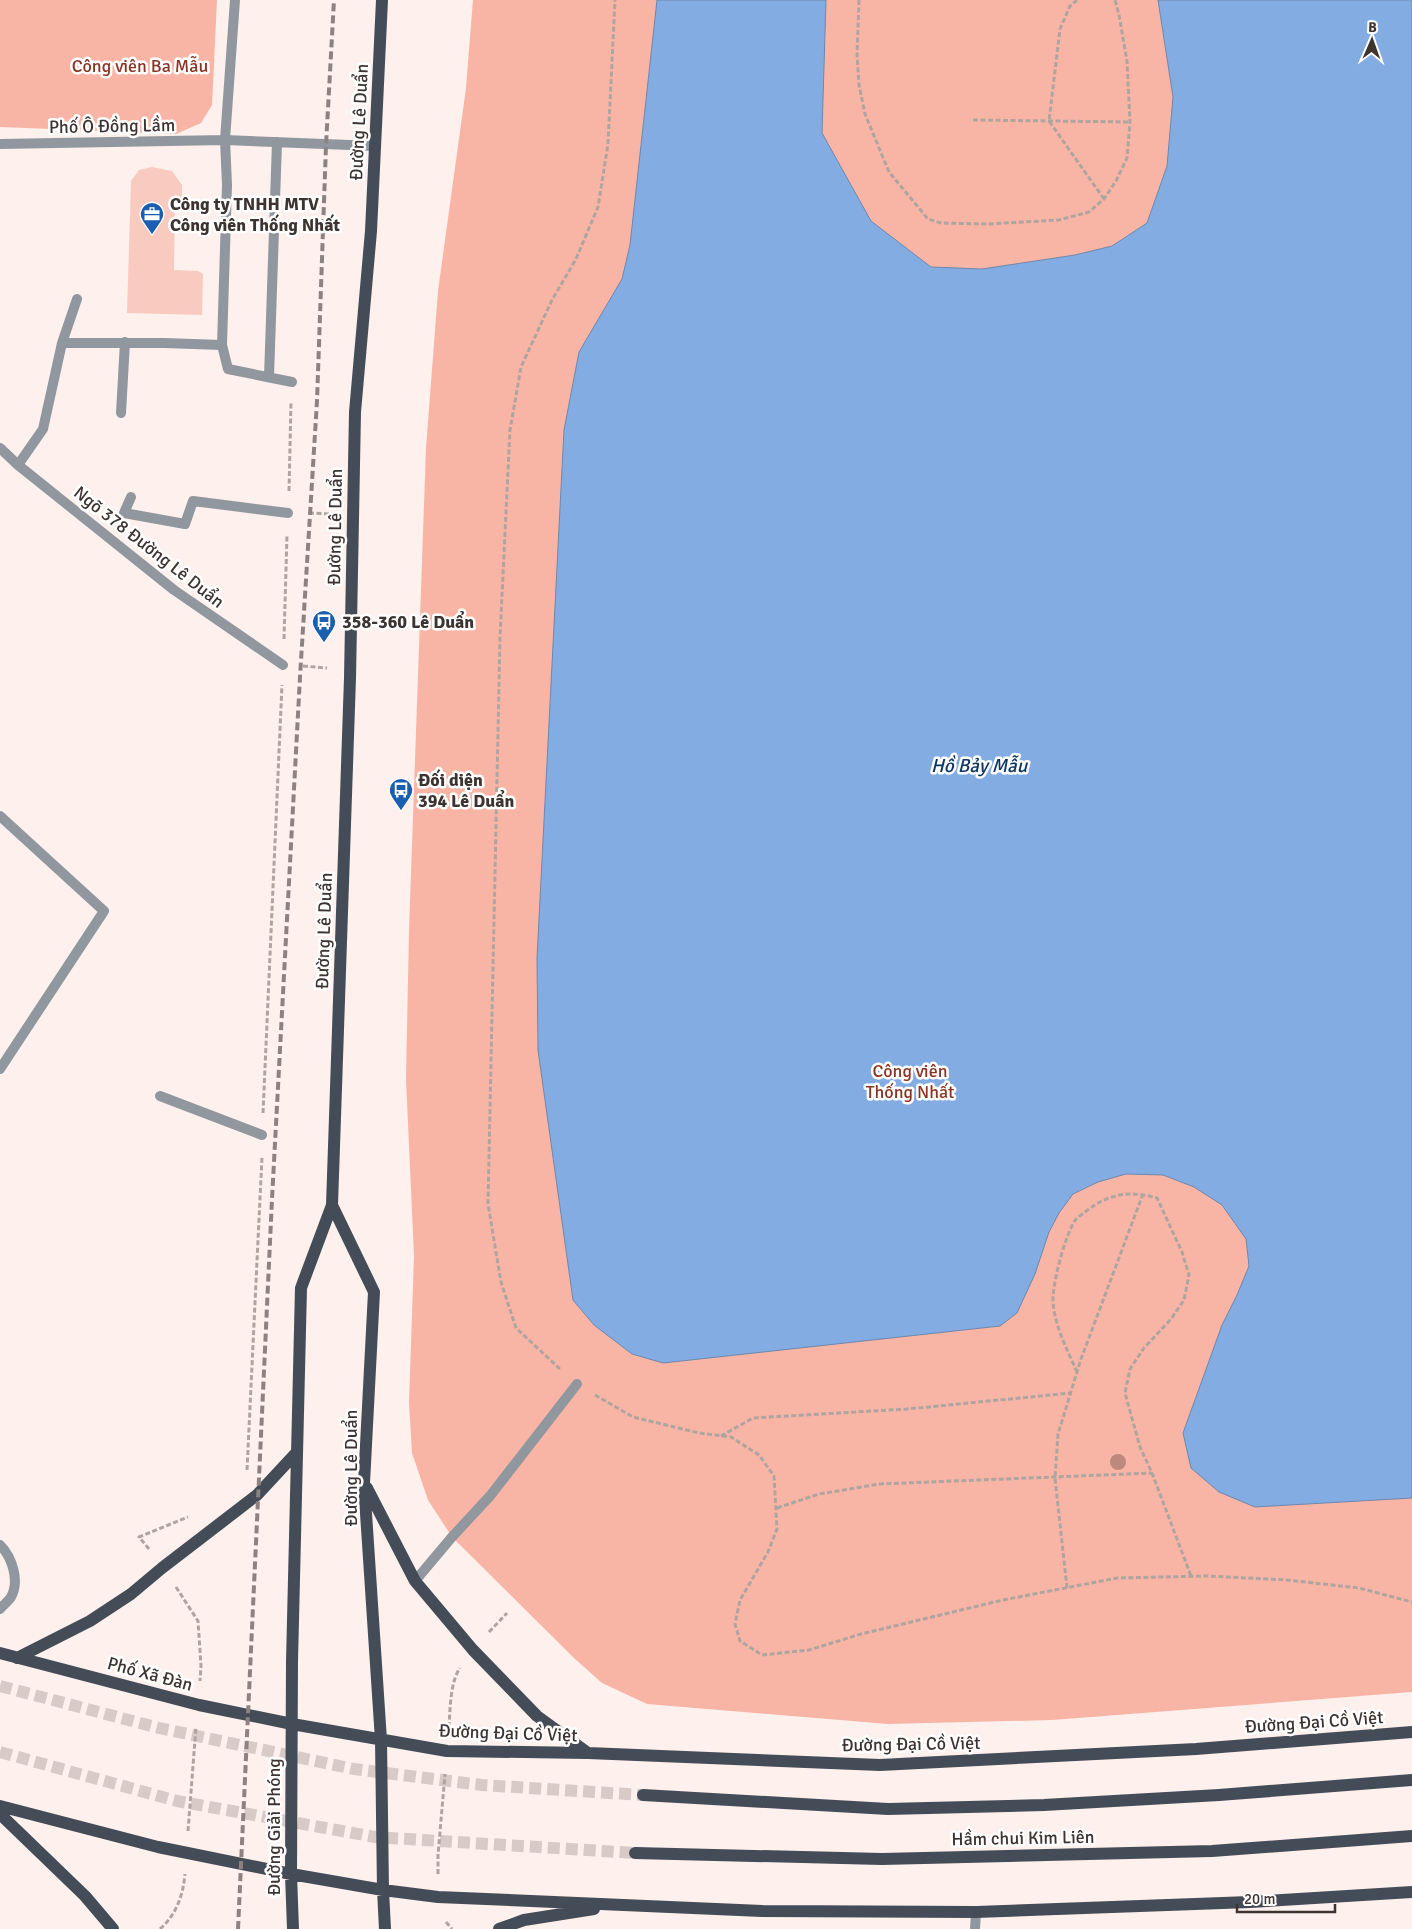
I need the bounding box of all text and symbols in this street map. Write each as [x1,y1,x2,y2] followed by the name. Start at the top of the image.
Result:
[1347,15,1397,65] north arrow
[1368,19,1377,36] text: B
[72,55,208,77] park label: Công viên Ba Mẫu
[345,63,373,181] street label: Đường Lê Duẩn
[49,114,175,138] street label: Phố Ô Đồng Lầm
[170,193,340,236] place label: Công ty TNHH MTV Công viên Thống Nhất
[139,201,165,235] office icon: Công ty TNHH MTV Công viên Thống Nhất
[323,468,347,586] street label: Đường Lê Duẩn
[69,481,229,613] street label: Ngõ 378 Đường Lê Duẩn
[311,609,337,643] bus stop icon: 358-360 Lê Duẩn
[342,610,474,633] place label: 358-360 Lê Duẩn
[931,754,1029,778] water label: Hồ Bảy Mẫu
[418,769,514,812] place label: Đối diện 394 Lê Duẩn
[388,777,414,811] bus stop icon: Đối diện 394 Lê Duẩn
[311,872,337,990] street label: Đường Lê Duẩn
[866,1060,954,1103] park label: Công viên Thống Nhất
[340,1410,362,1526] street label: Đường Lê Duẩn
[105,1652,195,1696] street label: Phố Xã Đàn
[1244,1706,1384,1738] street label: Đường Đại Cồ Việt
[438,1720,578,1746] street label: Đường Đại Cồ Việt
[841,1732,981,1756] street label: Đường Đại Cồ Việt
[263,1758,285,1896] street label: Đường Giải Phóng
[951,1826,1095,1850] street label: Hầm chui Kim Liên
[1237,1882,1334,1914] scale bar
[1244,1890,1275,1908] text: 20 m

